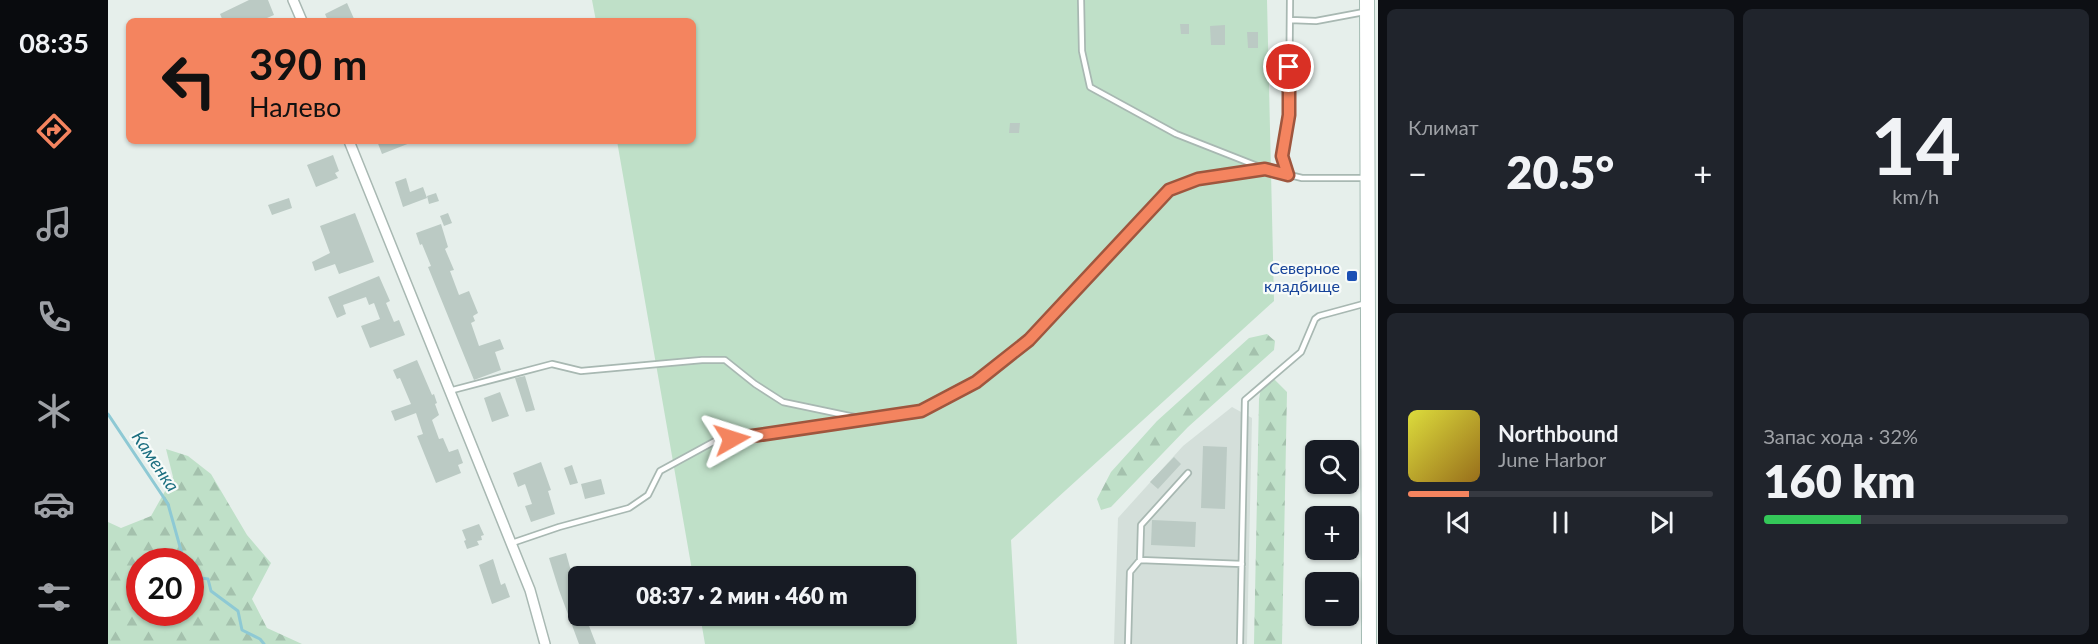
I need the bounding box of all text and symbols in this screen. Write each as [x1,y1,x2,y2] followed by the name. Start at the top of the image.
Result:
[19,26,89,59] text: 08:35
[249,39,367,89] text: 390 m
[1263,41,1314,92] pin
[150,42,228,120] icon: left
[1272,50,1305,83] icon: arrive
[249,90,341,123] text: Налево
[1871,98,1961,192] text: 14
[33,110,75,152] icon: directions
[1408,115,1479,139] text: Климат
[1506,145,1614,199] text: 20.5°
[1408,153,1427,193] text: −
[1693,153,1713,193] text: +
[1892,184,1939,208] text: km/h
[33,203,75,245] icon: music
[1264,258,1340,295] place label: Северное кладбище
[1345,269,1359,283] marker: Северное кладбище
[33,296,75,338] icon: phone
[33,390,75,432] icon: climate
[700,407,764,471] position arrow
[1498,420,1618,447] text: Northbound
[1764,424,1918,448] text: Запас хода · 32%
[128,427,184,495] water label: Каменка
[1305,440,1359,626] map controls
[1305,440,1359,494] button: search
[1498,447,1606,471] text: June Harbor
[1764,454,1916,508] text: 160 km
[33,483,75,525] icon: car
[1305,506,1359,560] button: +
[1442,506,1475,539] icon: previous
[1544,506,1577,539] icon: pause
[1645,506,1678,539] icon: next
[126,548,204,626] speed limit sign: 20
[1305,572,1359,626] button: −
[33,576,75,618] icon: filters
[636,582,848,609] text: 08:37 · 2 мин · 460 m

